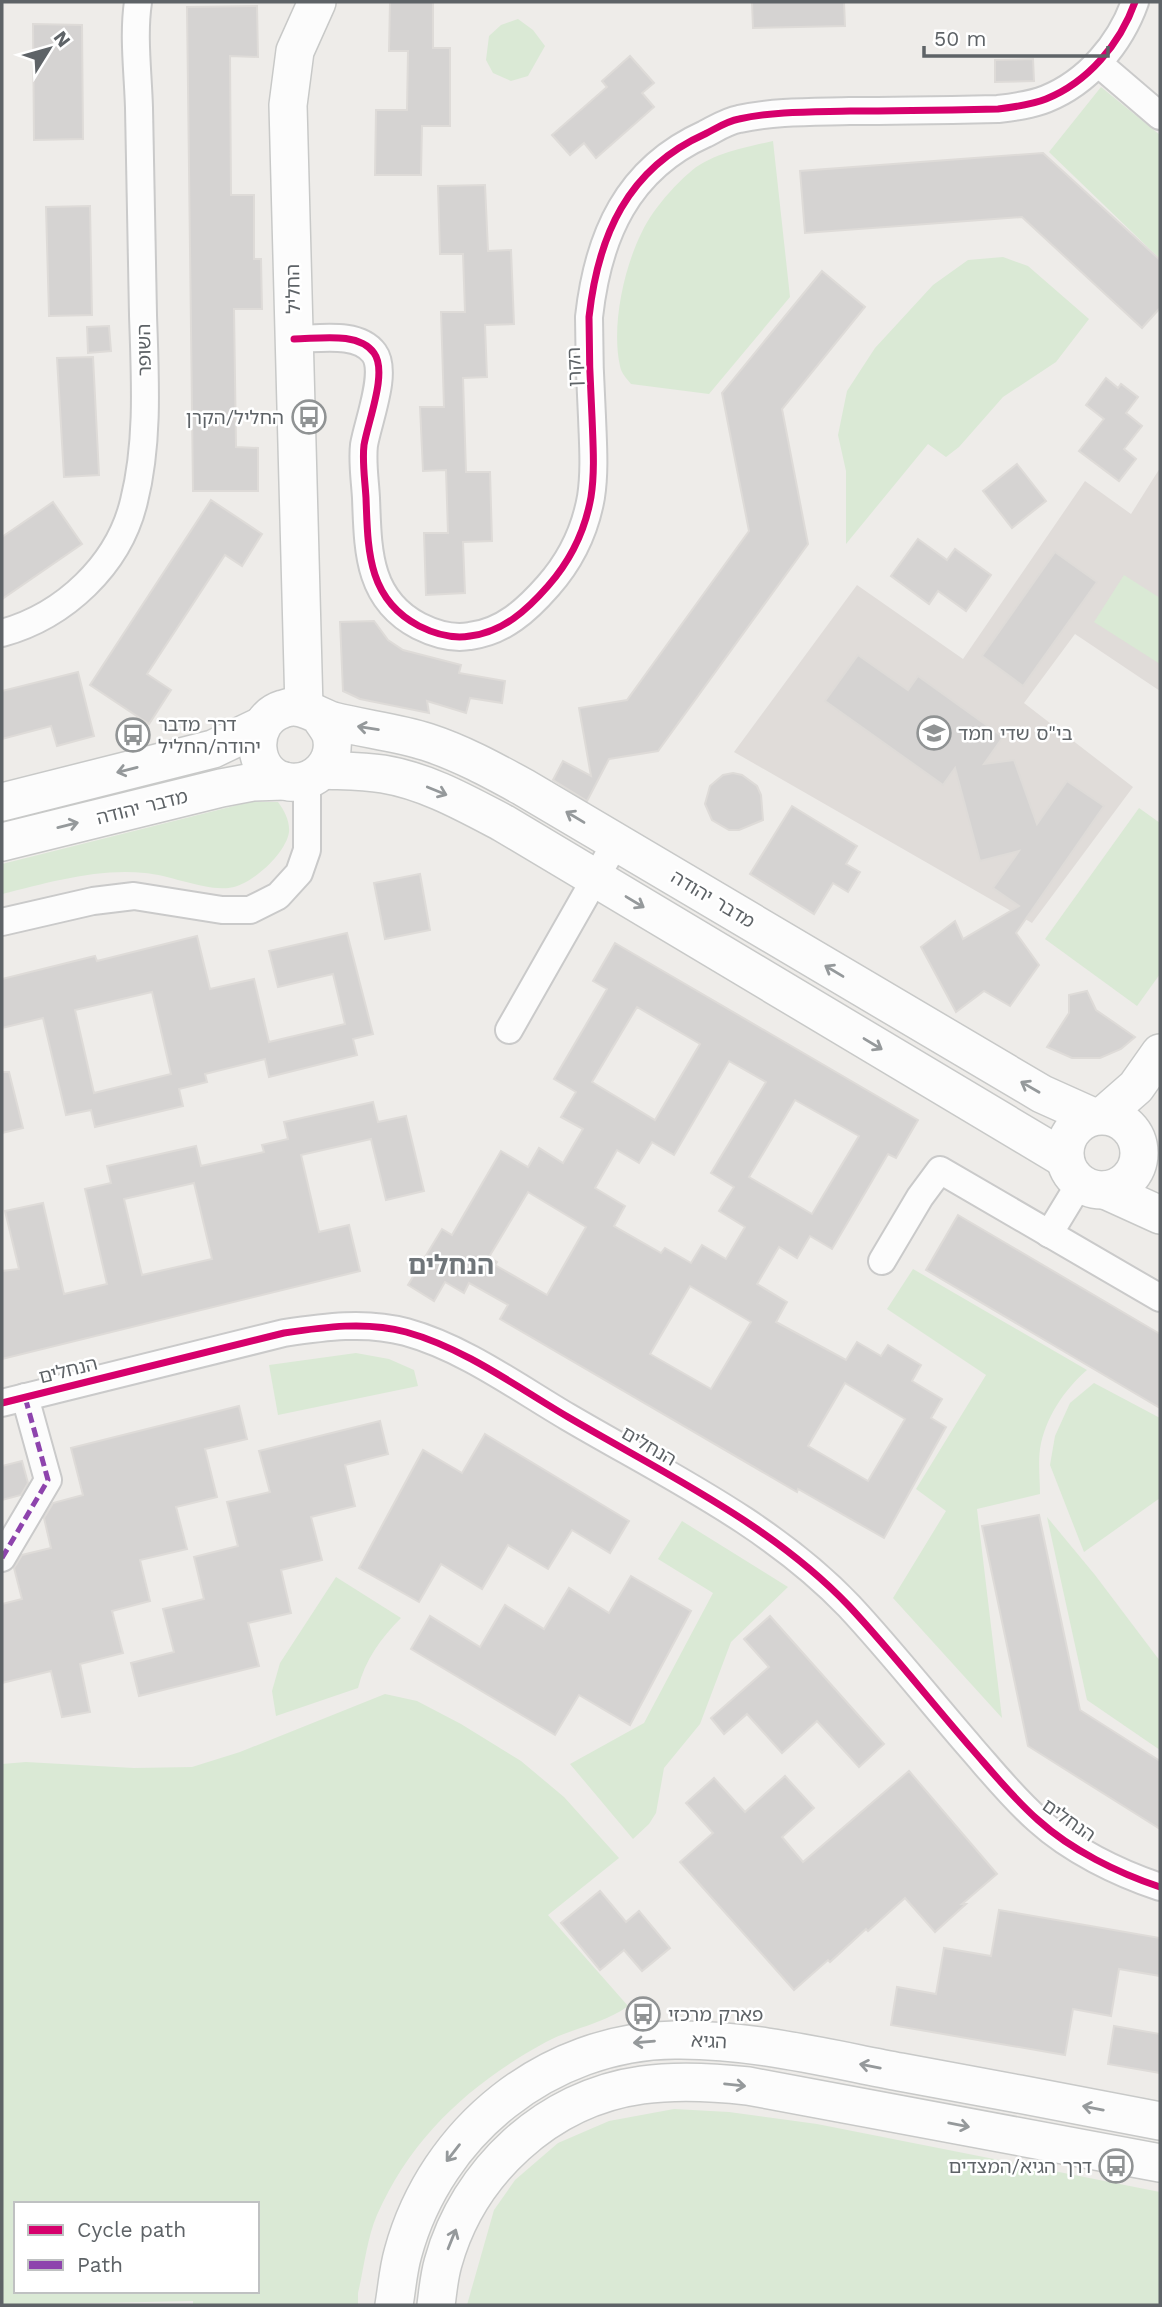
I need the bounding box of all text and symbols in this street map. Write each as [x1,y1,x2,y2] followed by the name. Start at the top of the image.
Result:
[14,14,84,84] north arrow
[924,14,1108,58] scale bar
[934,26,986,51] text: 50 m
[49,27,76,52] text: N
[281,264,305,314] street label: החליל
[132,324,156,376] street label: השופר
[562,347,586,387] street label: הקרן
[290,398,328,436] bus stop icon: החליל/הקרן
[186,406,284,429] place label: החליל/הקרן
[158,713,261,758] place label: דרך מדבר יהודה/החליל
[915,714,953,752] school or university icon: בי"ס שדי חמד
[114,716,152,754] bus stop icon: דרך מדבר יהודה/החליל
[357,722,380,735] one-way arrow
[958,722,1073,745] place label: בי"ס שדי חמד
[116,764,139,777] one-way arrow
[94,785,190,829] street label: מדבר יהודה
[426,785,448,798] one-way arrow
[566,810,586,824] one-way arrow
[56,818,79,831] one-way arrow
[667,865,759,933] street label: מדבר יהודה
[625,896,645,910] one-way arrow
[824,964,844,978] one-way arrow
[862,1037,882,1051] one-way arrow
[1020,1080,1040,1094] one-way arrow
[408,1250,494,1280] district label: הנחלים
[36,1352,100,1388] street label: הנחלים
[617,1421,681,1471] street label: הנחלים
[1038,1793,1100,1847] street label: הנחלים
[624,1995,662,2033] bus stop icon: פארק מרכזי
[668,2003,764,2026] place label: פארק מרכזי
[690,2029,728,2053] street label: הגיא
[634,2036,656,2049] one-way arrow
[859,2059,882,2072] one-way arrow
[723,2078,746,2091] one-way arrow
[1082,2101,1105,2114] one-way arrow
[947,2119,970,2133] one-way arrow
[445,2143,460,2162] one-way arrow
[1097,2147,1135,2185] bus stop icon: דרך הגיא/המצדים
[949,2155,1092,2178] place label: דרך הגיא/המצדים
[14,2202,259,2293] legend
[77,2217,186,2242] text: Cycle path
[446,2229,459,2251] one-way arrow
[77,2252,123,2277] text: Path

